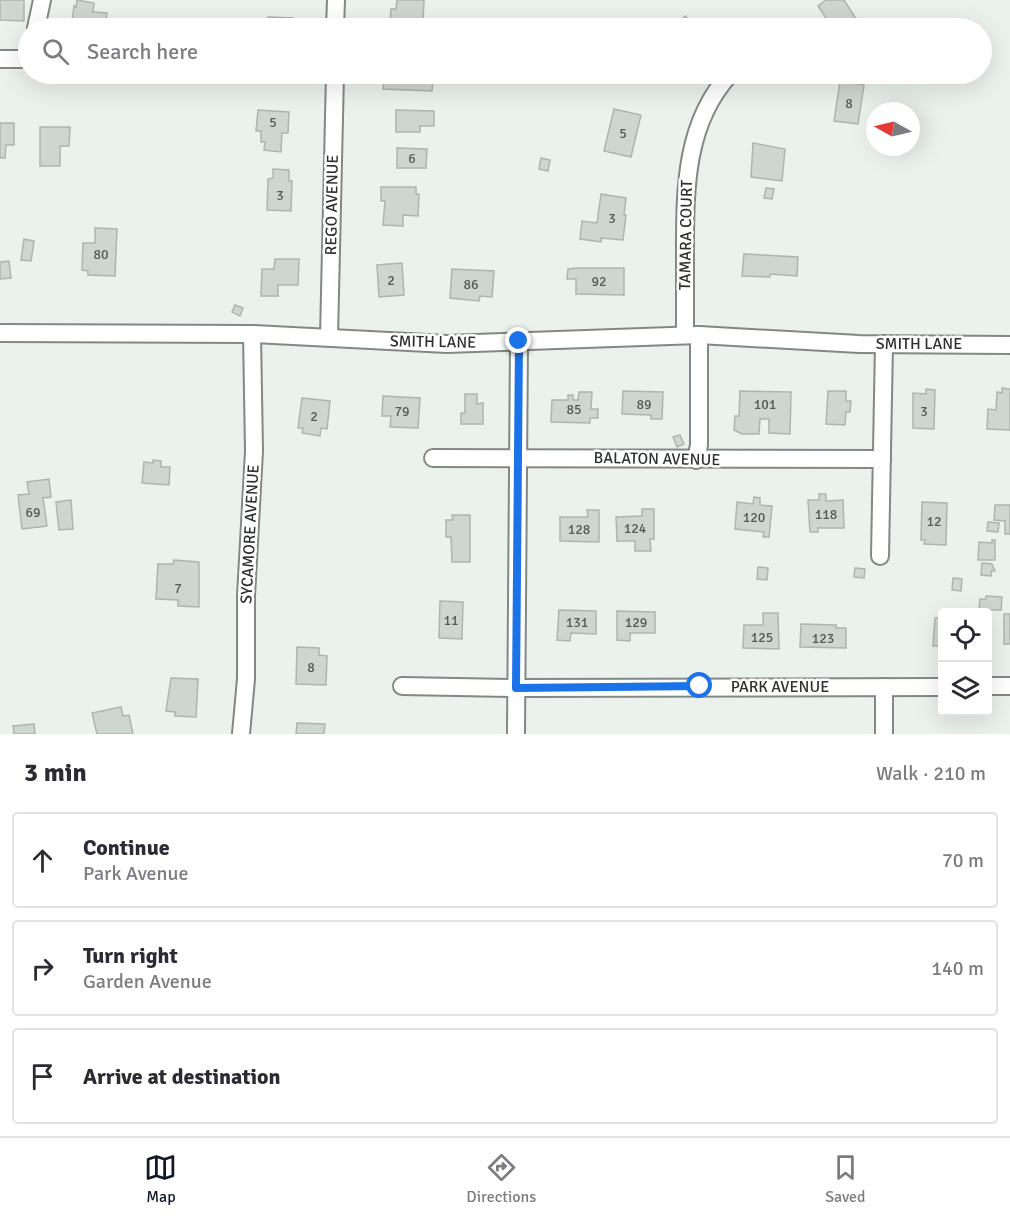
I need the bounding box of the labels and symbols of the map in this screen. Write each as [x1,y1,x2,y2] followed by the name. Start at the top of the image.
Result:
[845,95,853,112] house number: 8
[866,102,920,156] north arrow
[269,114,277,131] house number: 5
[619,125,627,142] house number: 5
[408,150,416,167] house number: 6
[321,154,343,256] street label: REGO AVENUE
[675,180,697,290] street label: TAMARA COURT
[276,187,284,204] house number: 3
[608,210,616,227] house number: 3
[93,246,109,263] house number: 80
[387,272,395,289] house number: 2
[591,273,607,290] house number: 92
[463,276,479,293] house number: 86
[505,327,531,353] route end
[390,331,476,353] street label: SMITH LANE
[876,334,962,354] street label: SMITH LANE
[636,396,652,413] house number: 89
[754,396,776,413] house number: 101
[566,401,582,418] house number: 85
[394,403,410,420] house number: 79
[920,403,928,420] house number: 3
[310,408,318,425] house number: 2
[593,448,721,470] street label: BALATON AVENUE
[236,464,264,604] street label: SYCAMORE AVENUE
[25,504,41,521] house number: 69
[815,506,837,523] house number: 118
[743,509,765,526] house number: 120
[926,513,942,530] house number: 12
[624,520,647,537] house number: 124
[568,521,590,538] house number: 128
[174,580,182,597] house number: 7
[443,612,459,629] house number: 11
[566,614,588,631] house number: 131
[625,614,647,631] house number: 129
[751,629,773,646] house number: 125
[812,630,834,647] house number: 123
[307,659,315,676] house number: 8
[686,672,712,698] route start
[731,677,829,697] street label: PARK AVENUE

